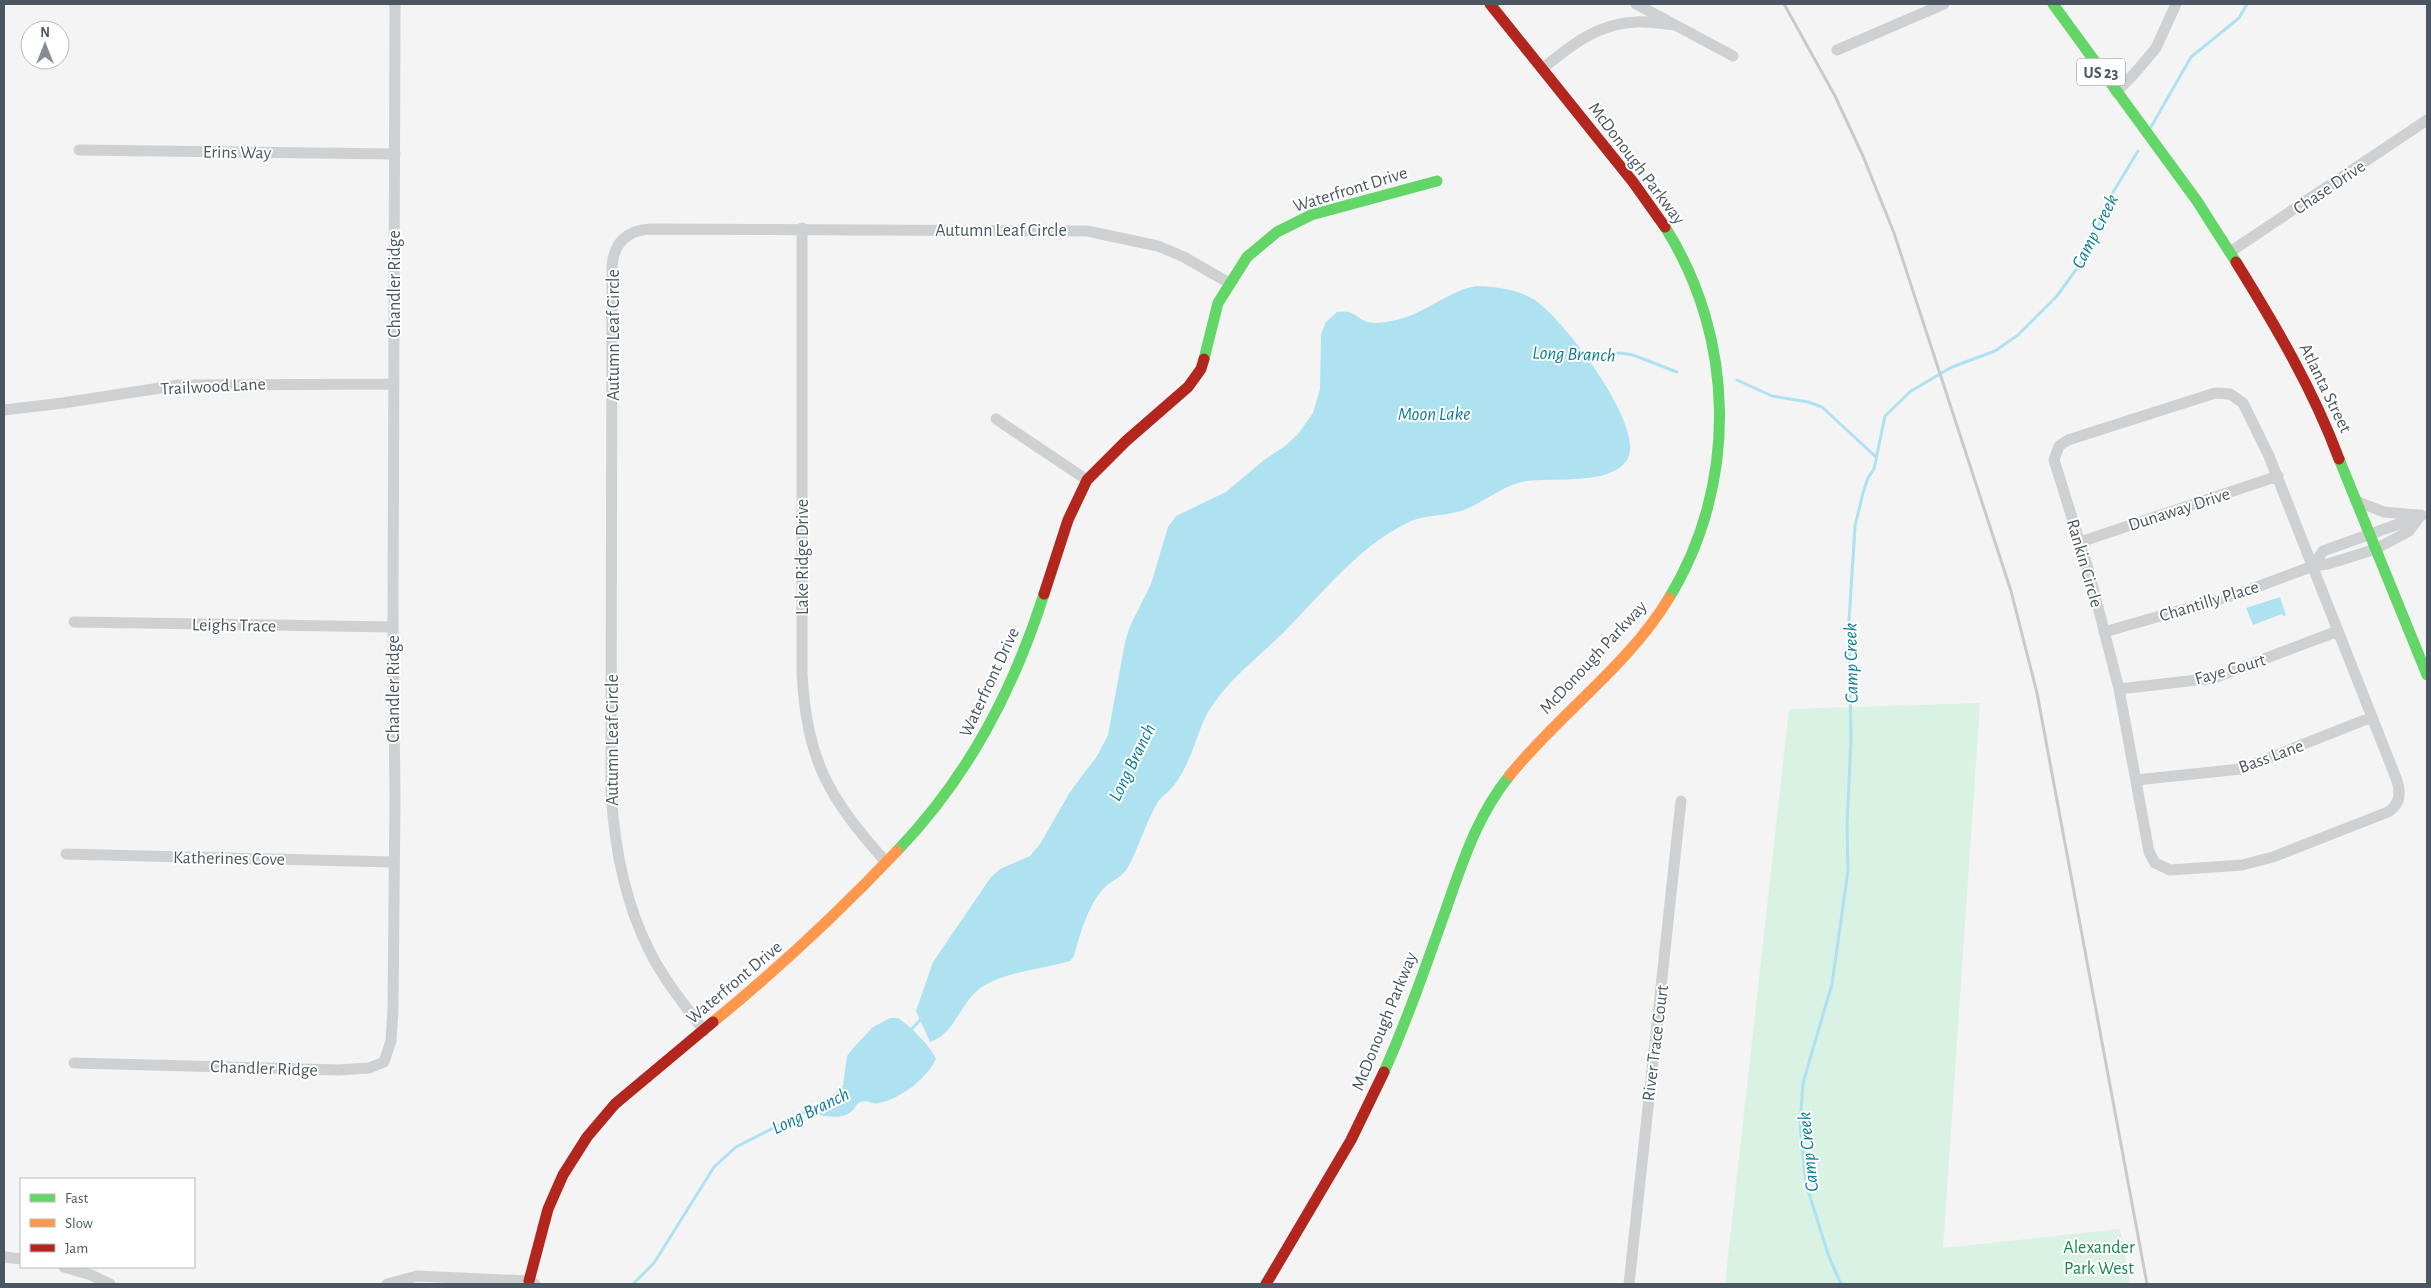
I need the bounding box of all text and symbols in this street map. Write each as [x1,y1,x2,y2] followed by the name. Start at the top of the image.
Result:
[20,20,70,70] north arrow
[40,26,50,40] text: N
[2077,58,2125,86] road number: US 23
[1585,99,1688,228] street label: McDonough Parkway
[203,143,272,163] street label: Erins Way
[2290,157,2369,218] street label: Chase Drive
[1291,164,1410,216] street label: Waterfront Drive
[2069,191,2122,272] water label: Camp Creek
[935,222,1067,240] street label: Autumn Leaf Circle
[386,230,404,338] street label: Chandler Ridge
[605,269,623,401] street label: Autumn Leaf Circle
[2296,341,2355,436] street label: Atlanta Street
[1532,344,1616,365] water label: Long Branch
[160,375,266,399] street label: Trailwood Lane
[1398,405,1470,424] water label: Moon Lake
[2126,485,2233,535] street label: Dunaway Drive
[794,499,812,615] street label: Lake Ridge Drive
[2063,517,2105,610] street label: Rankin Circle
[2157,578,2261,626] street label: Chantilly Place
[1537,597,1651,718] street label: McDonough Parkway
[192,616,276,636] street label: Leighs Trace
[1841,622,1862,703] water label: Camp Creek
[957,625,1023,740] street label: Waterfront Drive
[385,635,403,743] street label: Chandler Ridge
[2193,651,2268,689] street label: Faye Court
[604,674,622,806] street label: Autumn Leaf Circle
[1106,721,1159,804] water label: Long Branch
[2237,737,2306,777] street label: Bass Lane
[173,849,285,869] street label: Katherines Cove
[684,938,786,1028] street label: Waterfront Drive
[1349,949,1421,1093] street label: McDonough Parkway
[1640,984,1672,1102] street label: River Trace Court
[210,1058,318,1080] street label: Chandler Ridge
[769,1085,852,1138] water label: Long Branch
[1795,1111,1822,1193] water label: Camp Creek
[20,1178,195,1268] legend
[65,1191,89,1206] text: Fast
[65,1216,93,1231] text: Slow
[2063,1239,2135,1278] park label: Alexander Park West
[65,1241,88,1256] text: Jam

